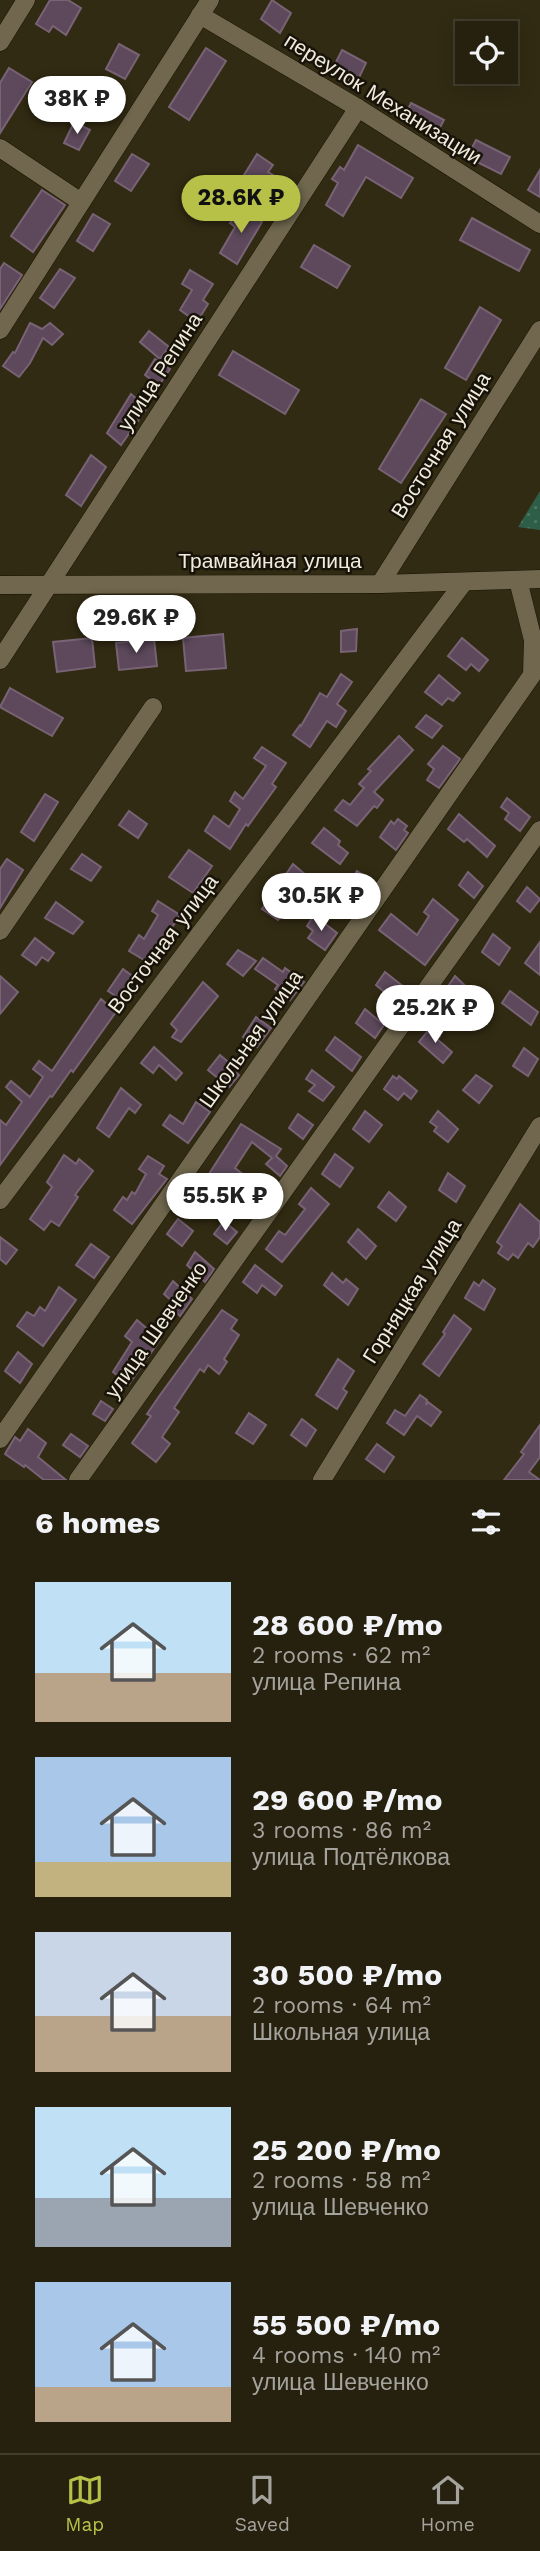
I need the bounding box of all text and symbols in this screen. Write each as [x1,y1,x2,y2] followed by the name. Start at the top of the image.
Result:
[455,21,518,84] map controls
[455,21,518,84] button: locate
[280,28,486,170] street label: переулок Механизации
[28,76,126,136] pin: 38K ₽
[44,85,110,112] text: 38K ₽
[176,176,306,235] pin: 28.6K ₽
[197,184,285,211] text: 28.6K ₽
[112,308,207,436] street label: улица Репина
[386,367,496,522] street label: Восточная улица
[178,548,362,573] street label: Трамвайная улица
[71,596,201,655] pin: 29.6K ₽
[93,604,179,631] text: 29.6K ₽
[102,869,223,1018] street label: Восточная улица
[256,874,386,933] pin: 30.5K ₽
[278,882,364,909] text: 30.5K ₽
[194,965,308,1112] street label: Школьная улица
[370,986,500,1045] pin: 25.2K ₽
[392,994,478,1021] text: 25.2K ₽
[160,1174,290,1233] pin: 55.5K ₽
[182,1182,268,1209] text: 55.5K ₽
[357,1213,466,1368] street label: Горняцкая улица
[99,1256,212,1403] street label: улица Шевченко
[467,1503,505,1541] icon: filters
[35,1505,160,1540] text: 6 homes
[252,1607,443,1642] text: 28 600 ₽/mo
[91,1610,175,1694] icon: home
[252,1642,430,1669] text: 2 rooms · 62 m²
[252,1669,401,1696] text: улица Репина
[252,1782,443,1817] text: 29 600 ₽/mo
[91,1785,175,1869] icon: home
[252,1817,431,1844] text: 3 rooms · 86 m²
[252,1844,450,1871] text: улица Подтёлкова
[252,1957,442,1992] text: 30 500 ₽/mo
[91,1960,175,2044] icon: home
[252,1992,431,2019] text: 2 rooms · 64 m²
[252,2019,430,2046] text: Школьная улица
[252,2132,441,2167] text: 25 200 ₽/mo
[91,2135,175,2219] icon: home
[252,2167,431,2194] text: 2 rooms · 58 m²
[252,2194,429,2221] text: улица Шевченко
[252,2307,440,2342] text: 55 500 ₽/mo
[91,2310,175,2394] icon: home
[252,2342,440,2369] text: 4 rooms · 140 m²
[252,2369,429,2396] text: улица Шевченко
[65,2471,104,2536] tab: Map
[235,2471,290,2536] tab: Saved
[420,2471,475,2536] tab: Home

